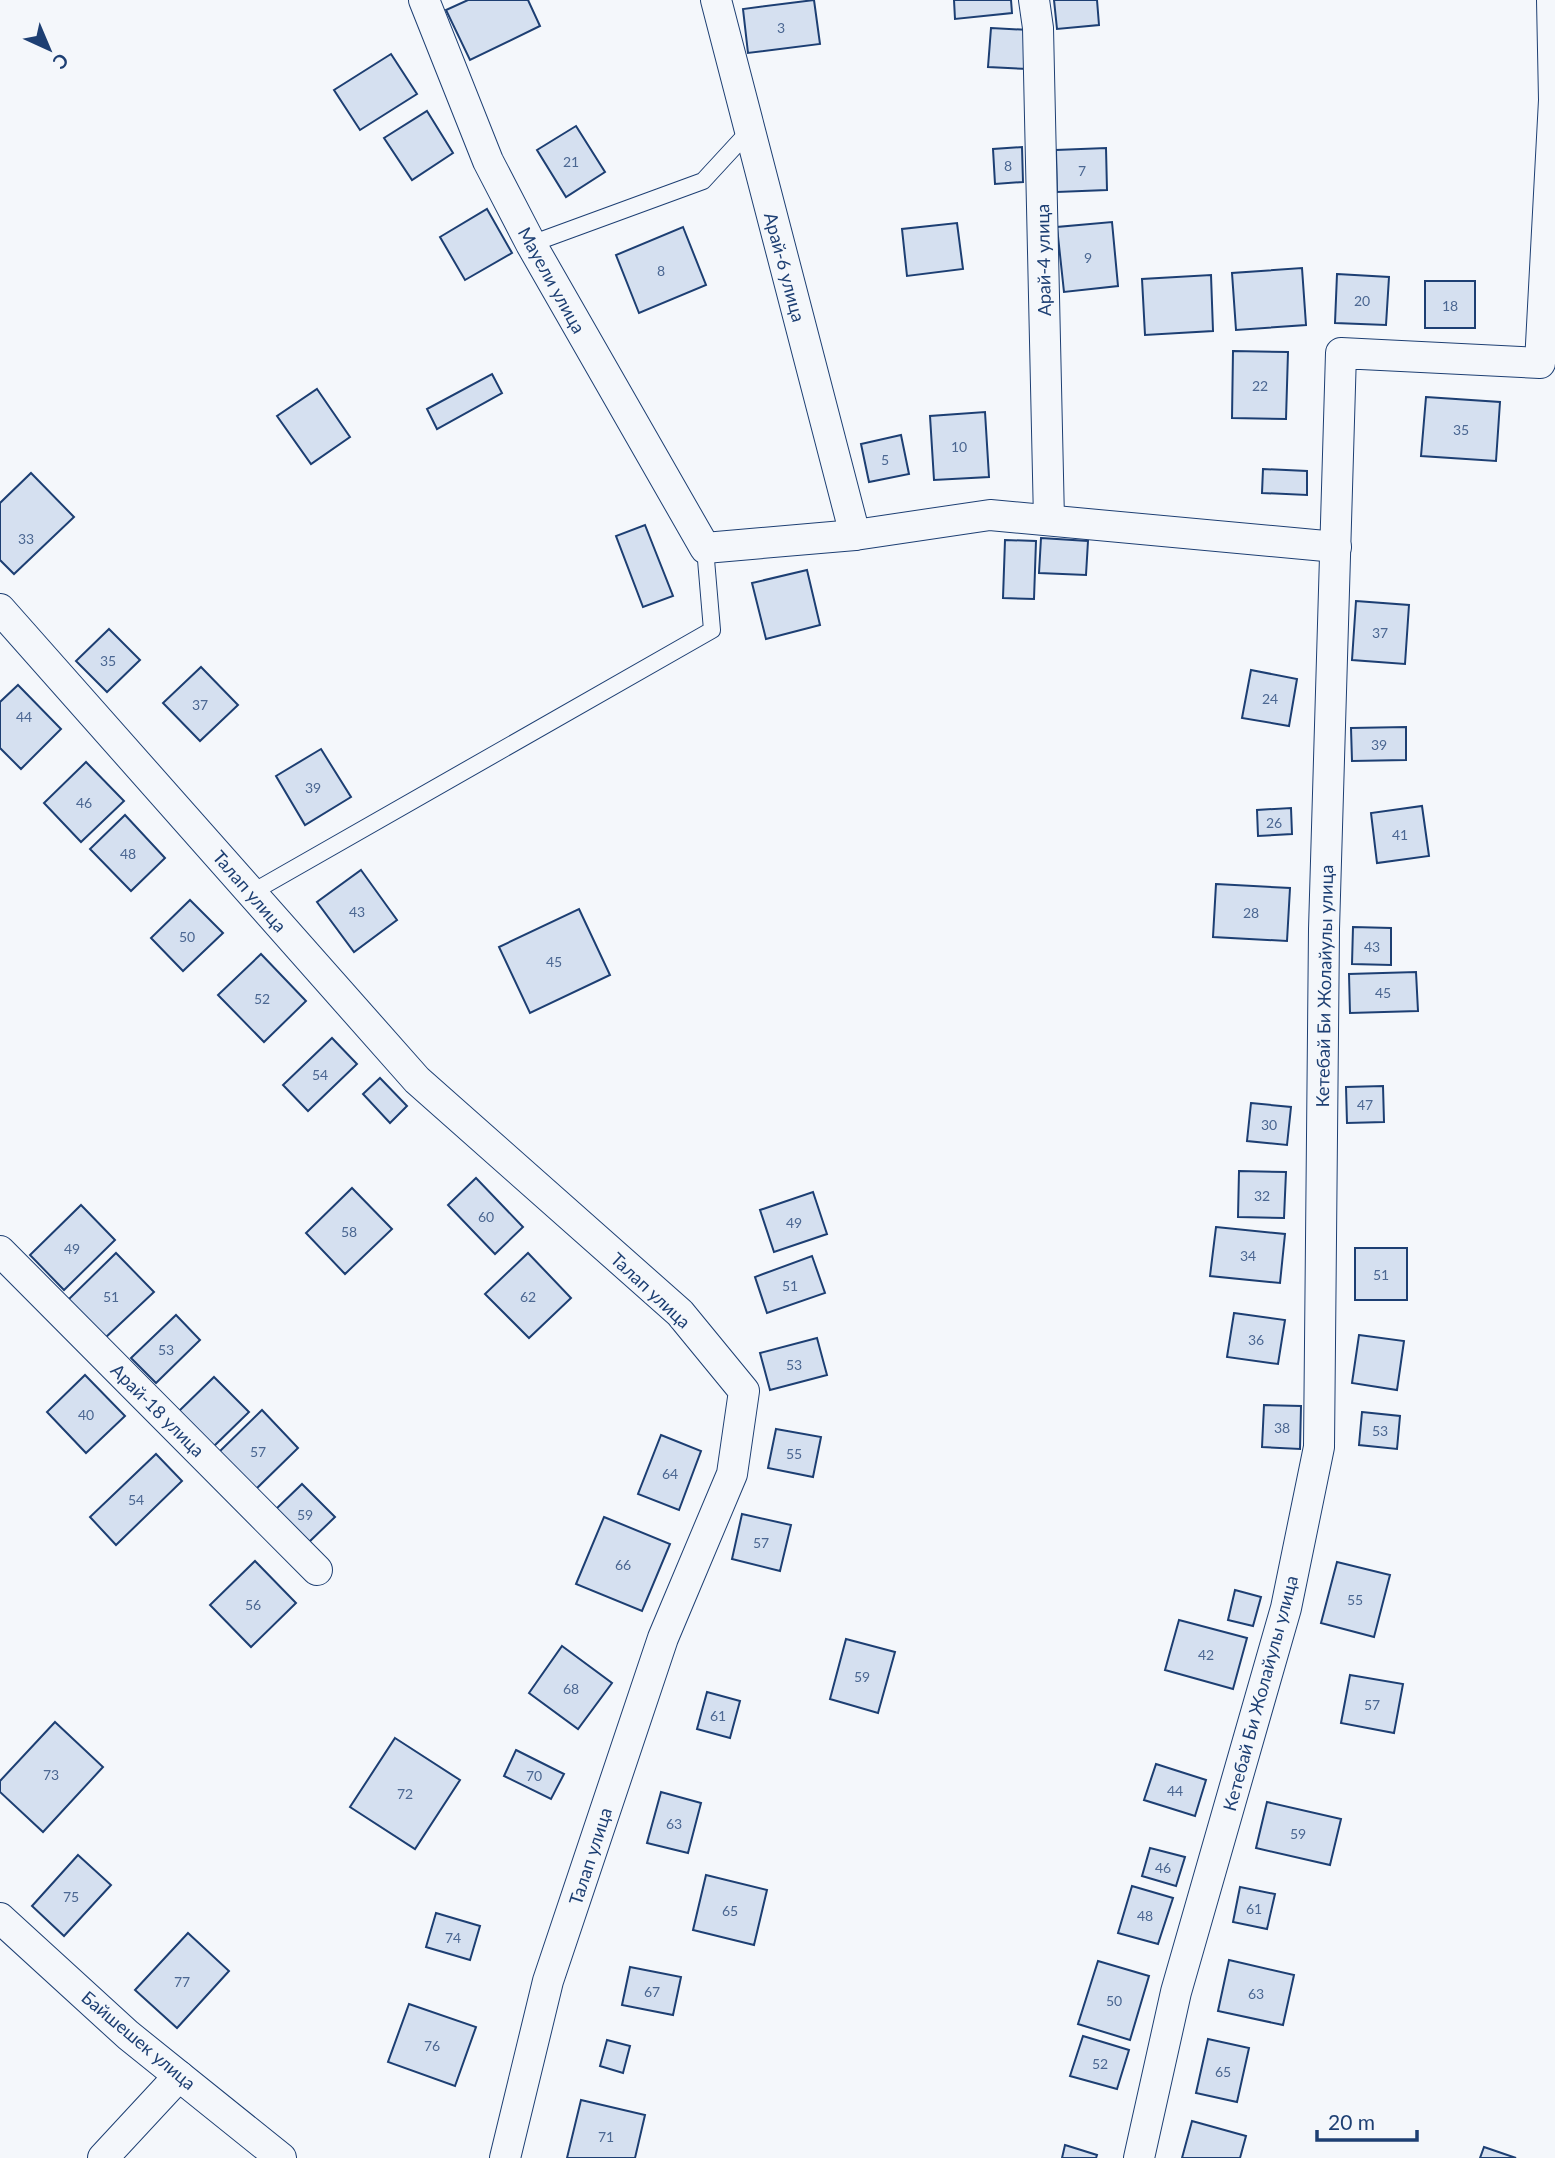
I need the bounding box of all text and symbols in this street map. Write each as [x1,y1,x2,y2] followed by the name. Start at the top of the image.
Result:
[14,14,84,84] north arrow
[777,19,785,36] house number: 3
[48,49,74,75] text: С
[563,153,579,170] house number: 21
[1004,157,1012,174] house number: 8
[1078,162,1086,179] house number: 7
[1031,204,1055,316] street label: Арай-4 улица
[760,210,810,324] street label: Арай-6 улица
[514,223,590,337] street label: Мауели улица
[1084,249,1092,266] house number: 9
[657,262,665,279] house number: 8
[1354,292,1370,309] house number: 20
[1442,297,1458,314] house number: 18
[1252,377,1268,394] house number: 22
[1453,421,1469,438] house number: 35
[951,438,967,455] house number: 10
[881,451,889,468] house number: 5
[18,530,34,547] house number: 33
[1372,624,1388,641] house number: 37
[100,652,116,669] house number: 35
[1262,690,1278,707] house number: 24
[192,696,208,713] house number: 37
[16,708,32,725] house number: 44
[1371,736,1387,753] house number: 39
[305,779,321,796] house number: 39
[76,794,92,811] house number: 46
[1266,814,1282,831] house number: 26
[1392,826,1408,843] house number: 41
[120,845,136,862] house number: 48
[209,846,291,936] street label: Талап улица
[1311,864,1337,1108] street label: Кетебай Би Жолайулы улица
[349,903,365,920] house number: 43
[1243,904,1259,921] house number: 28
[179,928,195,945] house number: 50
[1364,938,1380,955] house number: 43
[546,953,562,970] house number: 45
[1375,984,1391,1001] house number: 45
[254,990,270,1007] house number: 52
[312,1066,328,1083] house number: 54
[1357,1096,1373,1113] house number: 47
[1261,1116,1277,1133] house number: 30
[1254,1187,1270,1204] house number: 32
[478,1208,494,1225] house number: 60
[786,1214,802,1231] house number: 49
[341,1223,357,1240] house number: 58
[64,1240,80,1257] house number: 49
[1240,1247,1256,1264] house number: 34
[607,1248,695,1332] street label: Талап улица
[1373,1266,1389,1283] house number: 51
[782,1277,798,1294] house number: 51
[103,1288,119,1305] house number: 51
[520,1288,536,1305] house number: 62
[1248,1331,1264,1348] house number: 36
[158,1341,174,1358] house number: 53
[786,1356,802,1373] house number: 53
[107,1359,209,1461] street label: Арай-18 улица
[78,1406,94,1423] house number: 40
[1274,1419,1290,1436] house number: 38
[1372,1422,1388,1439] house number: 53
[250,1443,266,1460] house number: 57
[786,1445,802,1462] house number: 55
[662,1465,678,1482] house number: 64
[128,1491,144,1508] house number: 54
[297,1506,313,1523] house number: 59
[753,1534,769,1551] house number: 57
[615,1556,631,1573] house number: 66
[1218,1573,1302,1813] street label: Кетебай Би Жолайулы улица
[1347,1591,1363,1608] house number: 55
[245,1596,261,1613] house number: 56
[1198,1646,1214,1663] house number: 42
[854,1668,870,1685] house number: 59
[563,1680,579,1697] house number: 68
[1364,1696,1380,1713] house number: 57
[710,1707,726,1724] house number: 61
[43,1766,59,1783] house number: 73
[526,1767,542,1784] house number: 70
[1167,1782,1183,1799] house number: 44
[397,1785,413,1802] house number: 72
[564,1805,616,1907] street label: Талап улица
[666,1815,682,1832] house number: 63
[1290,1825,1306,1842] house number: 59
[1155,1859,1171,1876] house number: 46
[63,1888,79,1905] house number: 75
[1246,1900,1262,1917] house number: 61
[722,1902,738,1919] house number: 65
[1137,1907,1153,1924] house number: 48
[445,1929,461,1946] house number: 74
[174,1973,190,1990] house number: 77
[644,1983,660,2000] house number: 67
[1248,1985,1264,2002] house number: 63
[77,1986,201,2094] street label: Байшешек улица
[1106,1992,1122,2009] house number: 50
[424,2037,440,2054] house number: 76
[1092,2055,1108,2072] house number: 52
[1215,2063,1231,2080] house number: 65
[1317,2098,1417,2142] scale bar
[1328,2109,1375,2134] text: 20 m
[598,2128,614,2145] house number: 71

